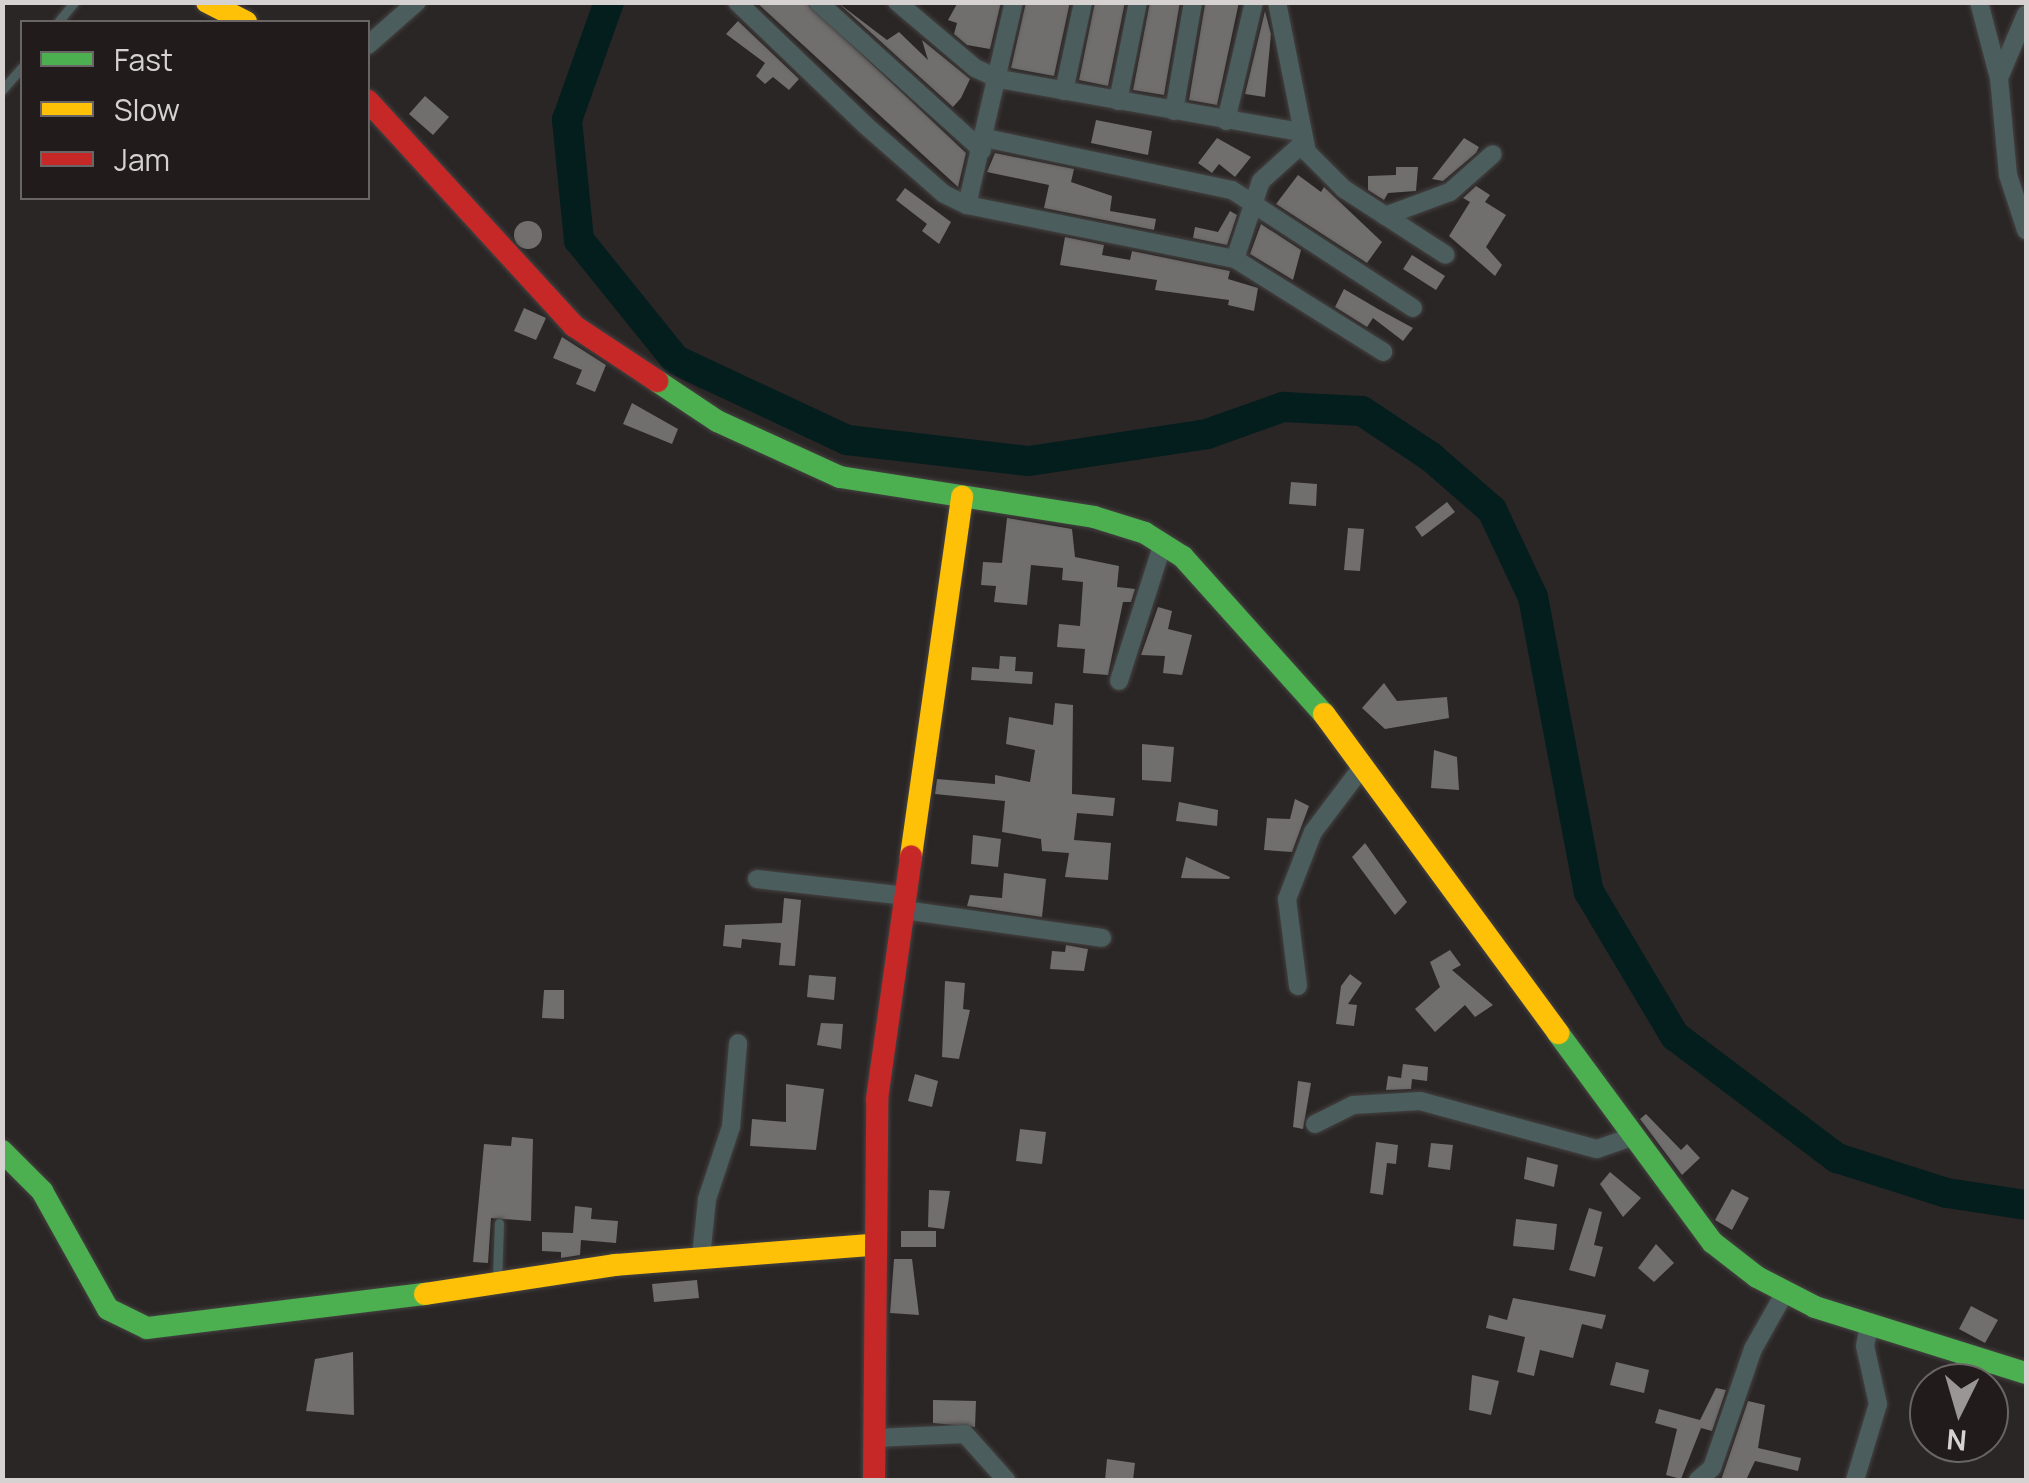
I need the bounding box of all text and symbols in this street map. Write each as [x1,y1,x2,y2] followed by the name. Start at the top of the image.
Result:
[20,20,370,200] legend
[114,39,173,80] text: Fast
[114,89,180,130] text: Slow
[114,139,170,180] text: Jam
[1909,1363,2009,1463] north arrow
[1945,1421,1968,1461] text: N

